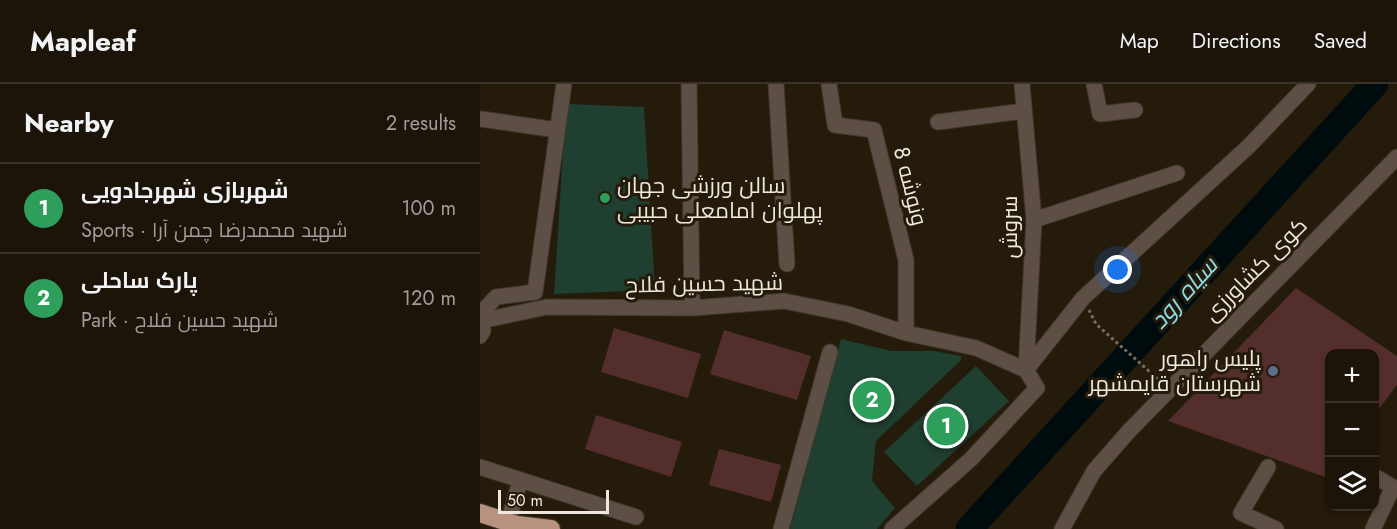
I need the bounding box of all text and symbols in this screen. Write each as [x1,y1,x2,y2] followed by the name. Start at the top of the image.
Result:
[30,21,136,62] text: Mapleaf
[1120,26,1159,56] text: Map
[1192,26,1281,56] text: Directions
[1314,26,1367,56] text: Saved
[24,104,113,142] text: Nearby
[386,109,456,138] text: 2 results
[886,143,936,229] street label: ونوشه 8
[617,169,823,226] place label: سالن ورزشی جهان پهلوان امامعلی حبیبی
[81,174,288,206] text: شهربازی شهرجادویی
[598,191,612,205] marker: سالن ورزشی جهان پهلوان امامعلی حبیبی
[38,194,49,223] text: 1
[401,194,456,223] text: 100 m
[993,195,1025,259] street label: سروش
[1196,210,1314,328] street label: کوی کشاورزی
[81,216,348,245] text: Sports · شهید محمدرضا چمن آرا
[1142,248,1226,336] water label: سیاه رود
[1103,255,1132,284] your location
[81,264,198,296] text: پارک ساحلی
[625,266,783,300] street label: شهید حسین فلاح
[37,284,50,313] text: 2
[402,284,456,313] text: 120 m
[81,306,278,335] text: Park · شهید حسین فلاح
[1087,342,1261,399] place label: پلیس راهور شهرستان قایمشهر
[1325,349,1379,511] map controls
[1325,349,1379,403] button: +
[1266,364,1280,378] marker: پلیس راهور شهرستان قایمشهر
[852,378,892,422] pin: 2
[1325,403,1379,457] button: −
[926,404,966,448] pin: 1
[1325,457,1379,511] button: layers
[498,487,609,514] scale bar
[507,489,543,512] text: 50 m

